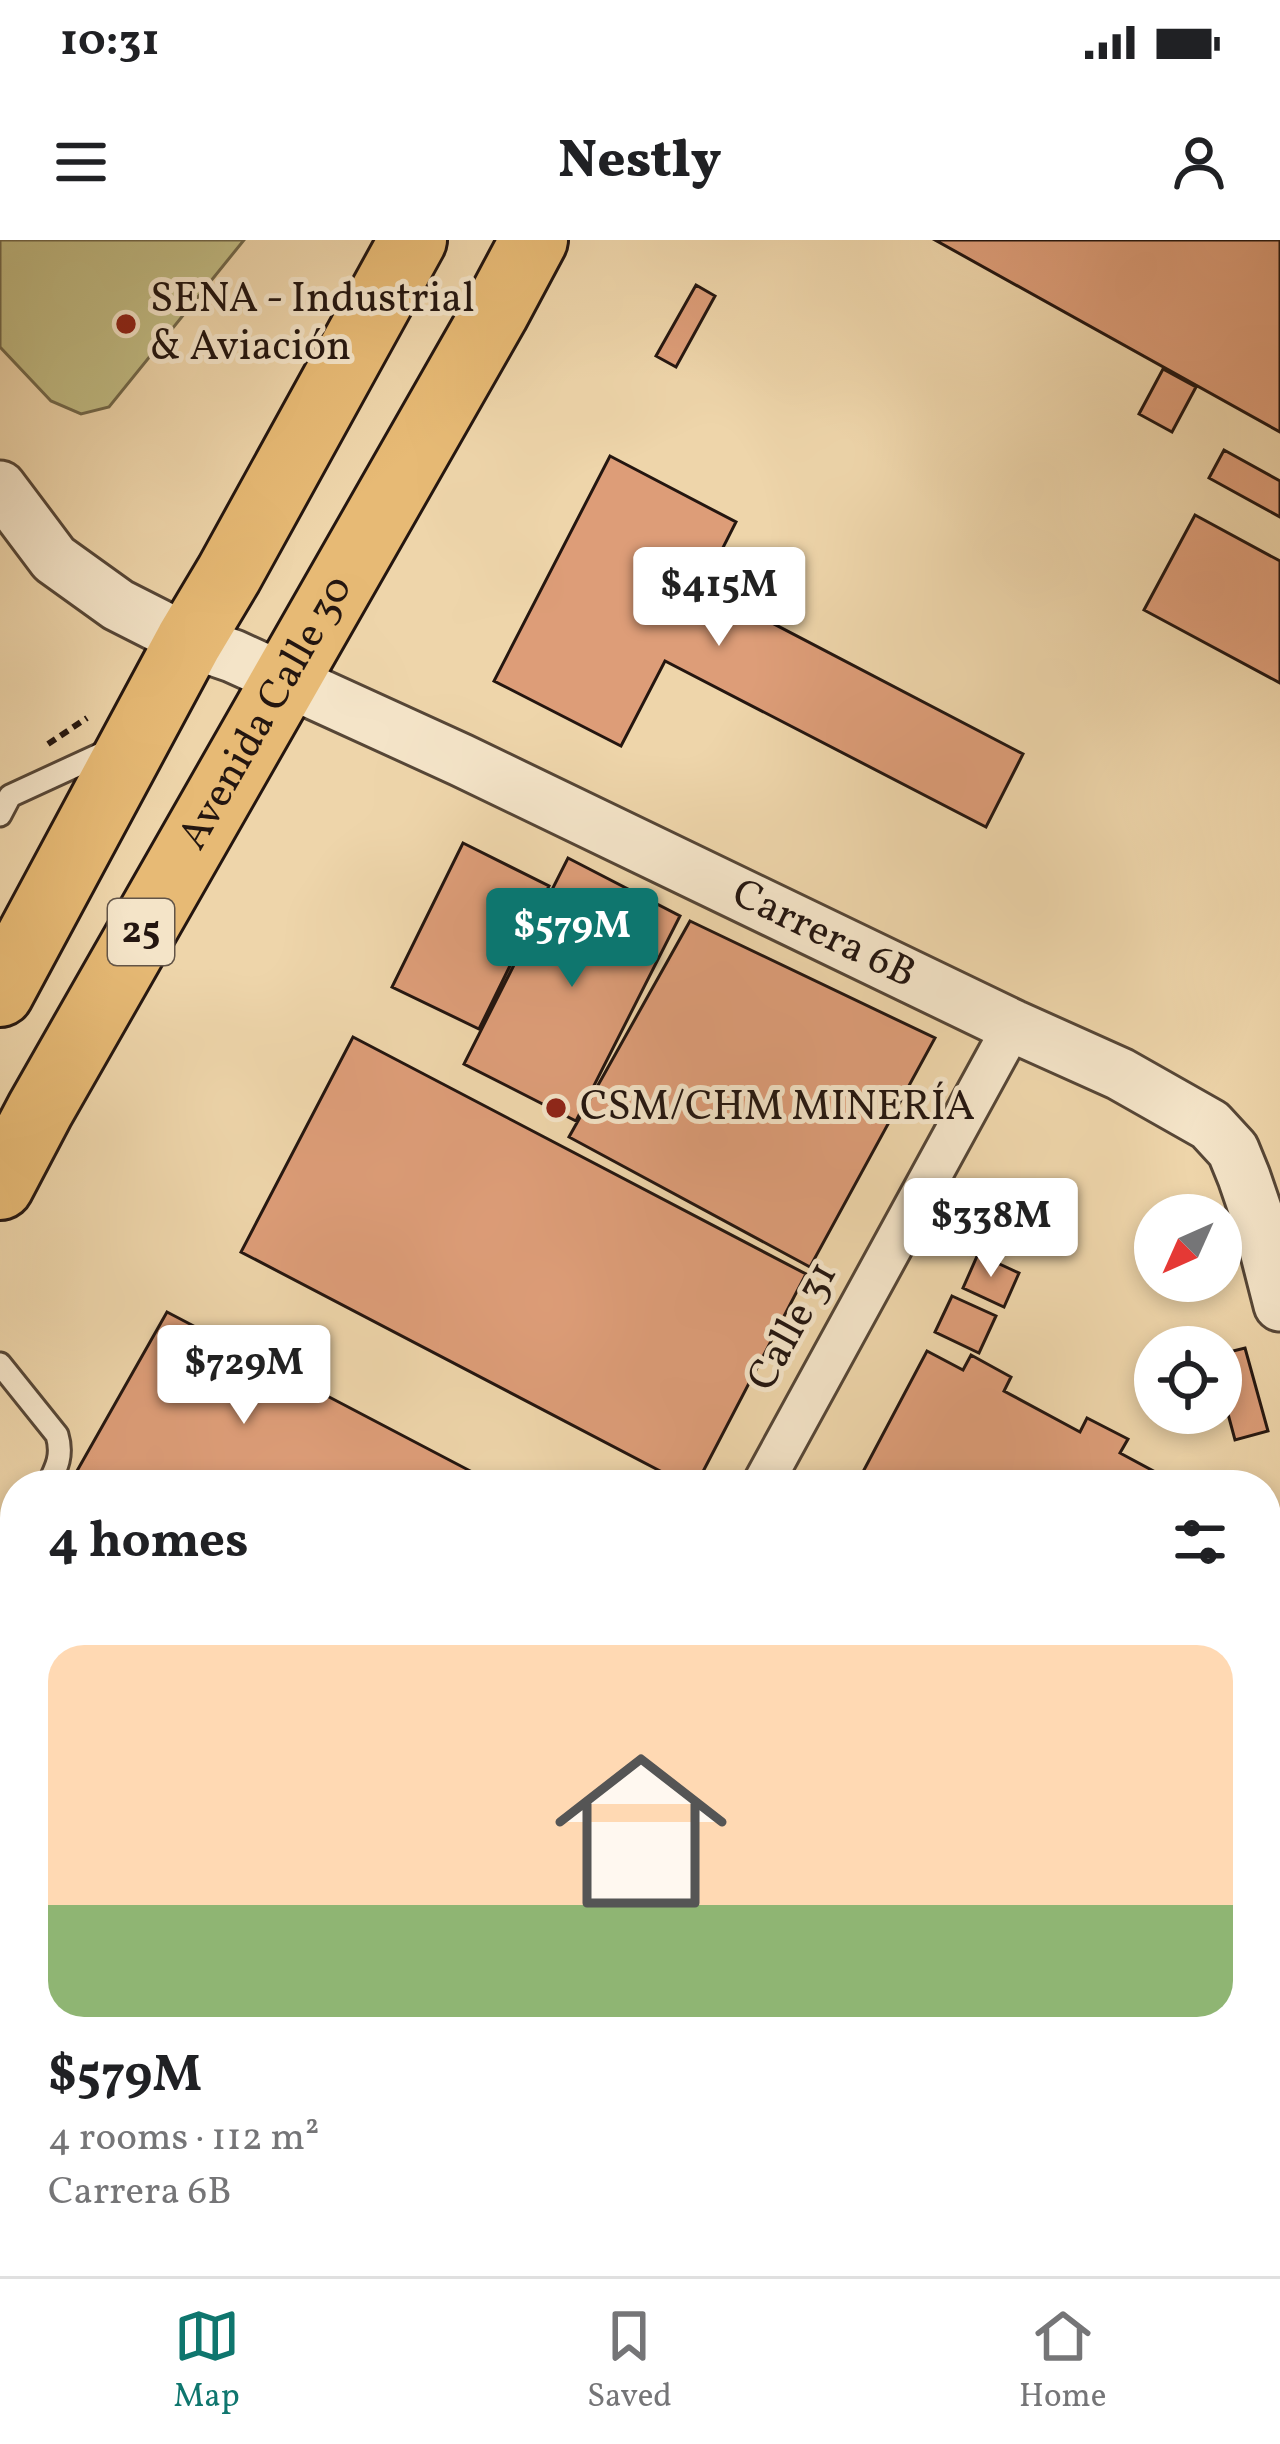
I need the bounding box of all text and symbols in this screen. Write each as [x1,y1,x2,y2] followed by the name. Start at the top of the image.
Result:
[60,11,160,74] text: 10:31
[558,125,722,200] text: Nestly
[48,129,114,195] icon: menu
[1166,129,1232,195] icon: person
[150,271,475,378] place label: SENA - Industrial & Aviación
[113,311,139,337] marker: SENA - Industrial & Aviación
[635,547,803,649] pin: $415M
[660,559,778,613] text: $415M
[165,565,368,861] street label: Avenida Calle 30
[722,865,926,1004] street label: Carrera 6B
[488,888,656,990] pin: $579M
[108,899,174,965] road number: 25
[513,900,631,954] text: $579M
[580,1079,975,1138] place label: CSM/CHM MINERÍA
[543,1095,569,1121] marker: CSM/CHM MINERÍA
[907,1178,1075,1280] pin: $338M
[931,1190,1051,1244] text: $338M
[1134,1194,1242,1302] north arrow
[1134,1194,1242,1434] map controls
[734,1252,854,1402] street label: Calle 31
[160,1325,328,1427] pin: $729M
[1134,1326,1242,1434] button: locate
[184,1337,304,1391] text: $729M
[48,1507,249,1578] text: 4 homes
[1167,1509,1233,1575] icon: filters
[533,1723,749,1939] icon: home
[48,2041,202,2112] text: $579M
[48,2112,319,2166] text: 4 rooms · 112 m²
[48,2166,232,2220] text: Carrera 6B
[174,2303,240,2421] tab: Map
[587,2303,672,2421] tab: Saved
[1019,2303,1106,2421] tab: Home

